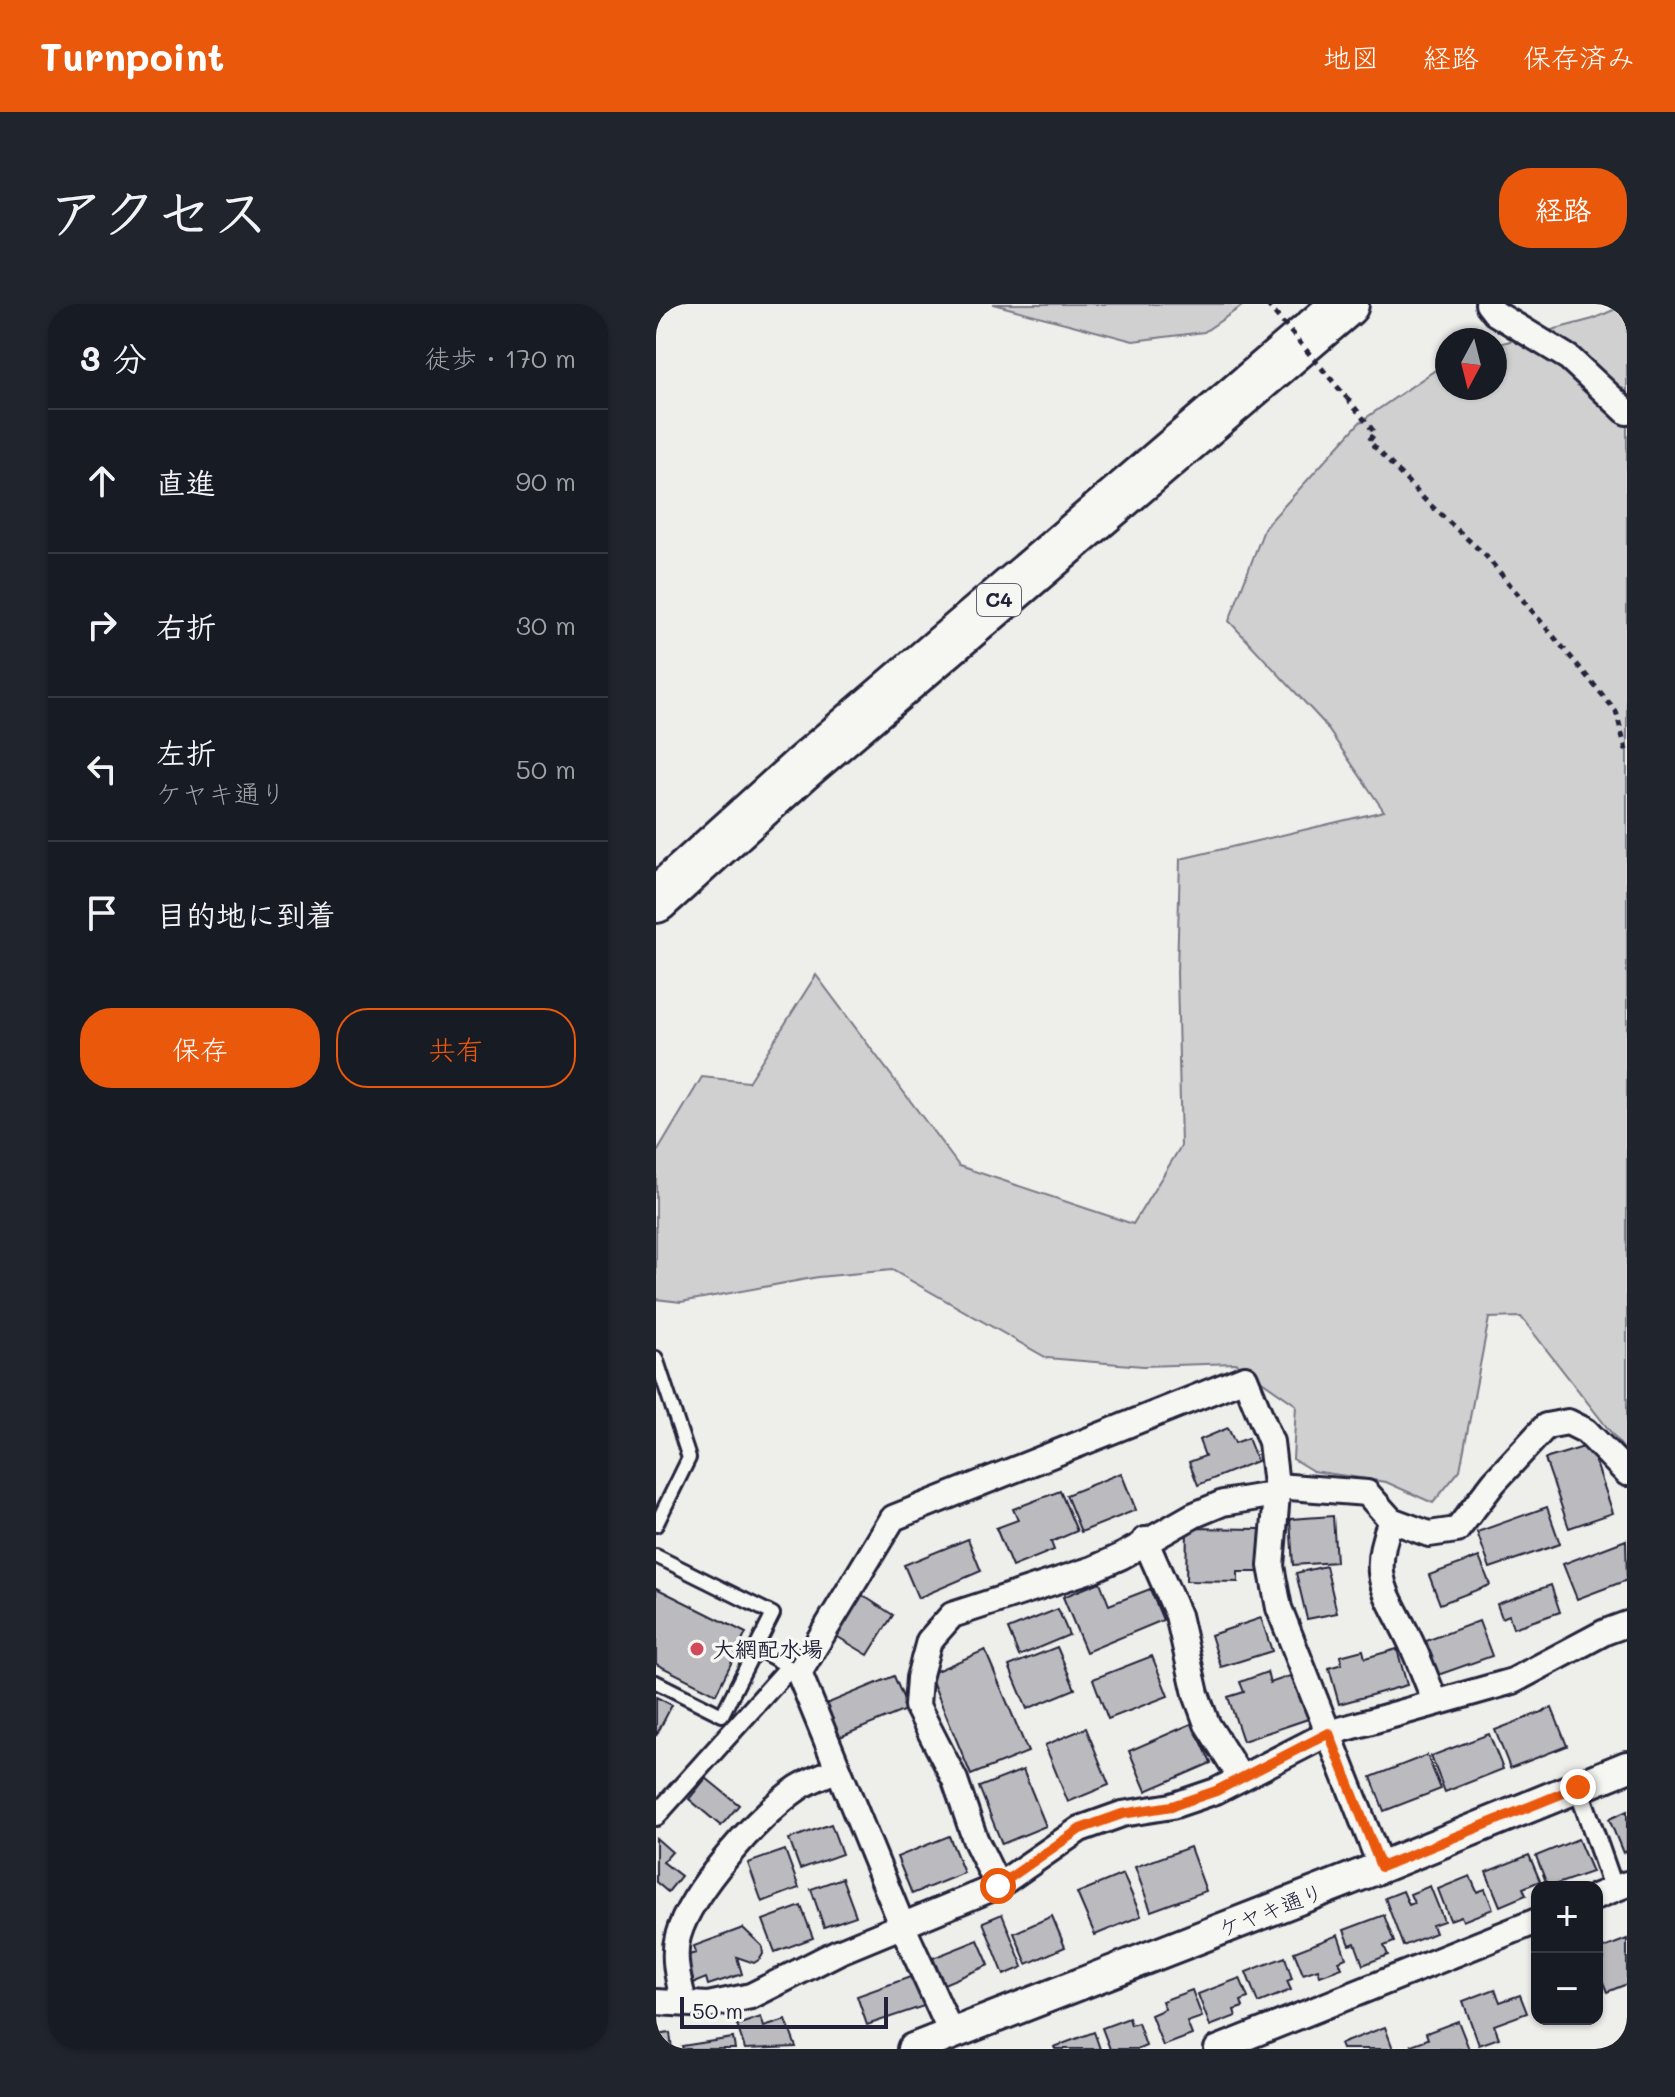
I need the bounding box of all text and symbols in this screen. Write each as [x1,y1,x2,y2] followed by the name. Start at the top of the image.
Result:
[40,31,224,81] text: Turnpoint
[1323,39,1379,75] text: 地図
[1423,39,1479,75] text: 経路
[1523,39,1635,75] text: 保存済み
[1499,168,1627,248] button: 経路
[48,174,269,247] text: アクセス
[1435,328,1507,400] north arrow
[80,335,147,380] text: 3 分
[425,341,576,375] text: 徒歩 · 170 m
[80,459,124,503] icon: ahead
[156,462,216,502] text: 直進
[516,464,576,498] text: 90 m
[977,584,1021,616] road number: C4
[80,603,124,647] icon: right
[156,606,216,646] text: 右折
[516,608,576,642] text: 30 m
[156,732,216,772] text: 左折
[80,747,124,791] icon: left
[516,752,576,786] text: 50 m
[156,776,286,810] text: ケヤキ通り
[80,891,124,935] icon: arrive
[156,894,336,934] text: 目的地に到着
[80,1008,320,1088] button: 保存
[336,1008,576,1088] button: 共有
[713,1634,823,1663] place label: 大網配水場
[688,1640,706,1658] marker: 大網配水場
[1560,1769,1596,1805] route end
[980,1868,1016,1904] route start
[1214,1876,1327,1943] street label: ケヤキ通り
[1531,1881,1603,2025] map controls
[1531,1881,1603,1953] button: +
[1531,1953,1603,2025] button: −
[680,1993,888,2029] scale bar
[692,1996,743,2025] text: 50 m

